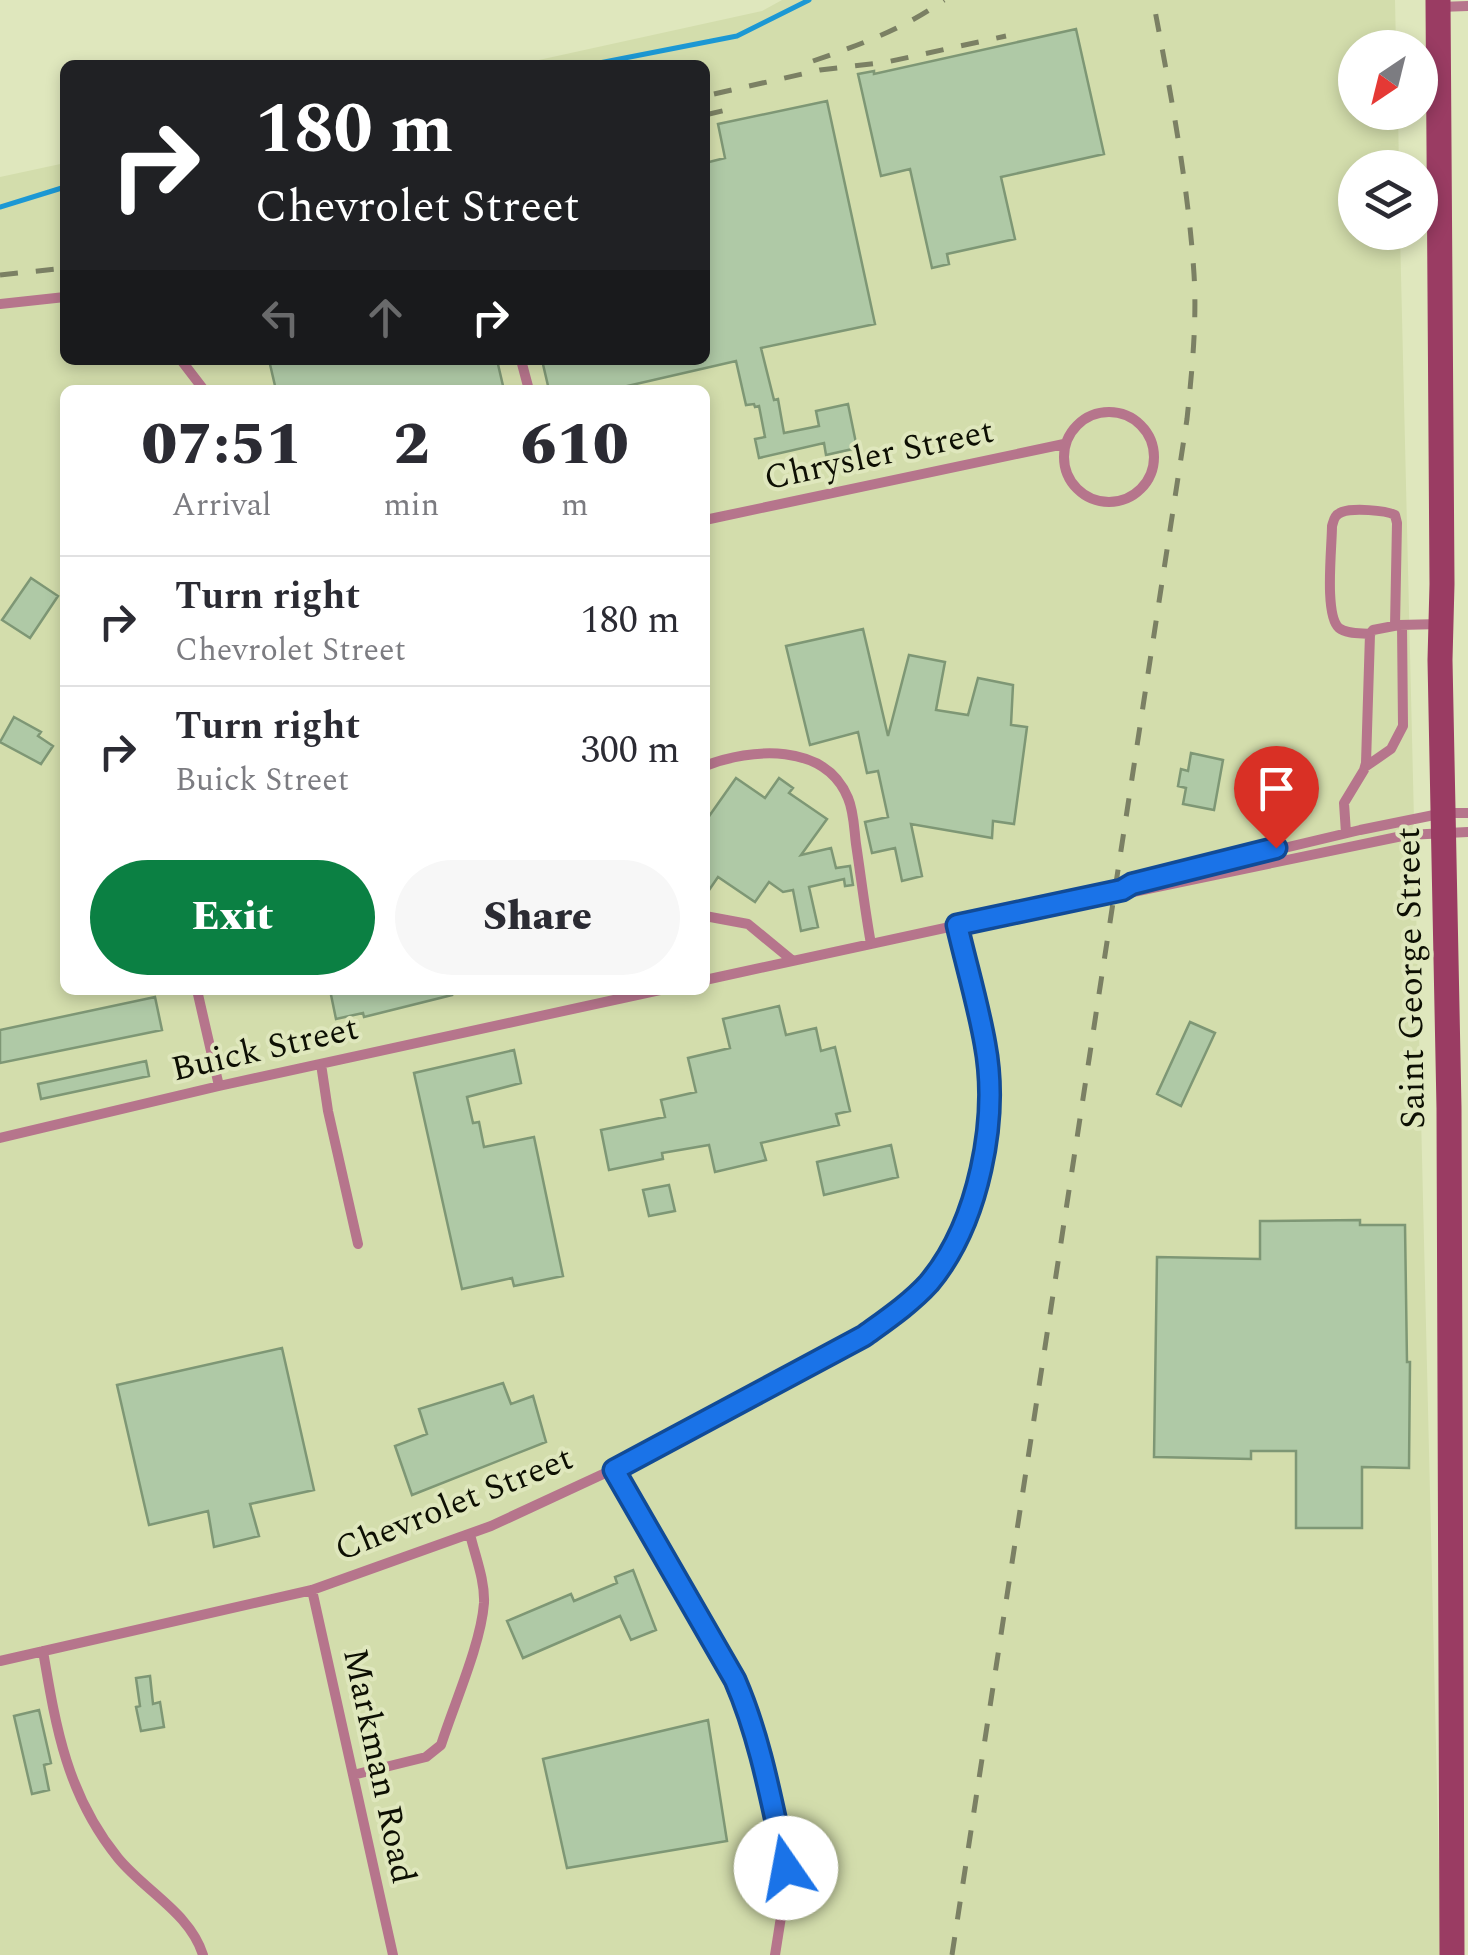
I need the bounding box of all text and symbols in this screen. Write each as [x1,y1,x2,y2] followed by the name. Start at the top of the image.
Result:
[1338,30,1438,130] north arrow
[1338,30,1438,250] map controls
[255,77,453,183] text: 180 m
[90,100,220,230] icon: right
[1338,150,1438,250] button: layers
[255,173,580,242] text: Chevrolet Street
[253,290,308,345] icon: left
[358,290,413,345] icon: ahead
[463,290,518,345] icon: right
[141,399,302,491] text: 07:51
[393,399,429,491] text: 2
[521,399,629,491] text: 610
[759,405,999,505] street label: Chrysler Street
[172,481,272,530] text: Arrival
[383,481,439,530] text: min
[561,481,588,530] text: m
[175,568,360,626] text: Turn right
[581,592,680,650] text: 180 m
[90,594,145,649] icon: right
[175,626,406,675] text: Chevrolet Street
[175,698,360,756] text: Turn right
[581,722,680,780] text: 300 m
[90,724,145,779] icon: right
[1234,746,1319,849] pin
[175,756,349,805] text: Buick Street
[1249,761,1304,816] icon: arrive
[1382,827,1440,1129] street label: Saint George Street
[90,860,375,975] button: Exit
[395,860,680,975] button: Share
[166,1002,364,1096] street label: Buick Street
[327,1432,581,1576] street label: Chevrolet Street
[328,1644,430,1888] street label: Markman Road
[734,1816,838,1920] position arrow

